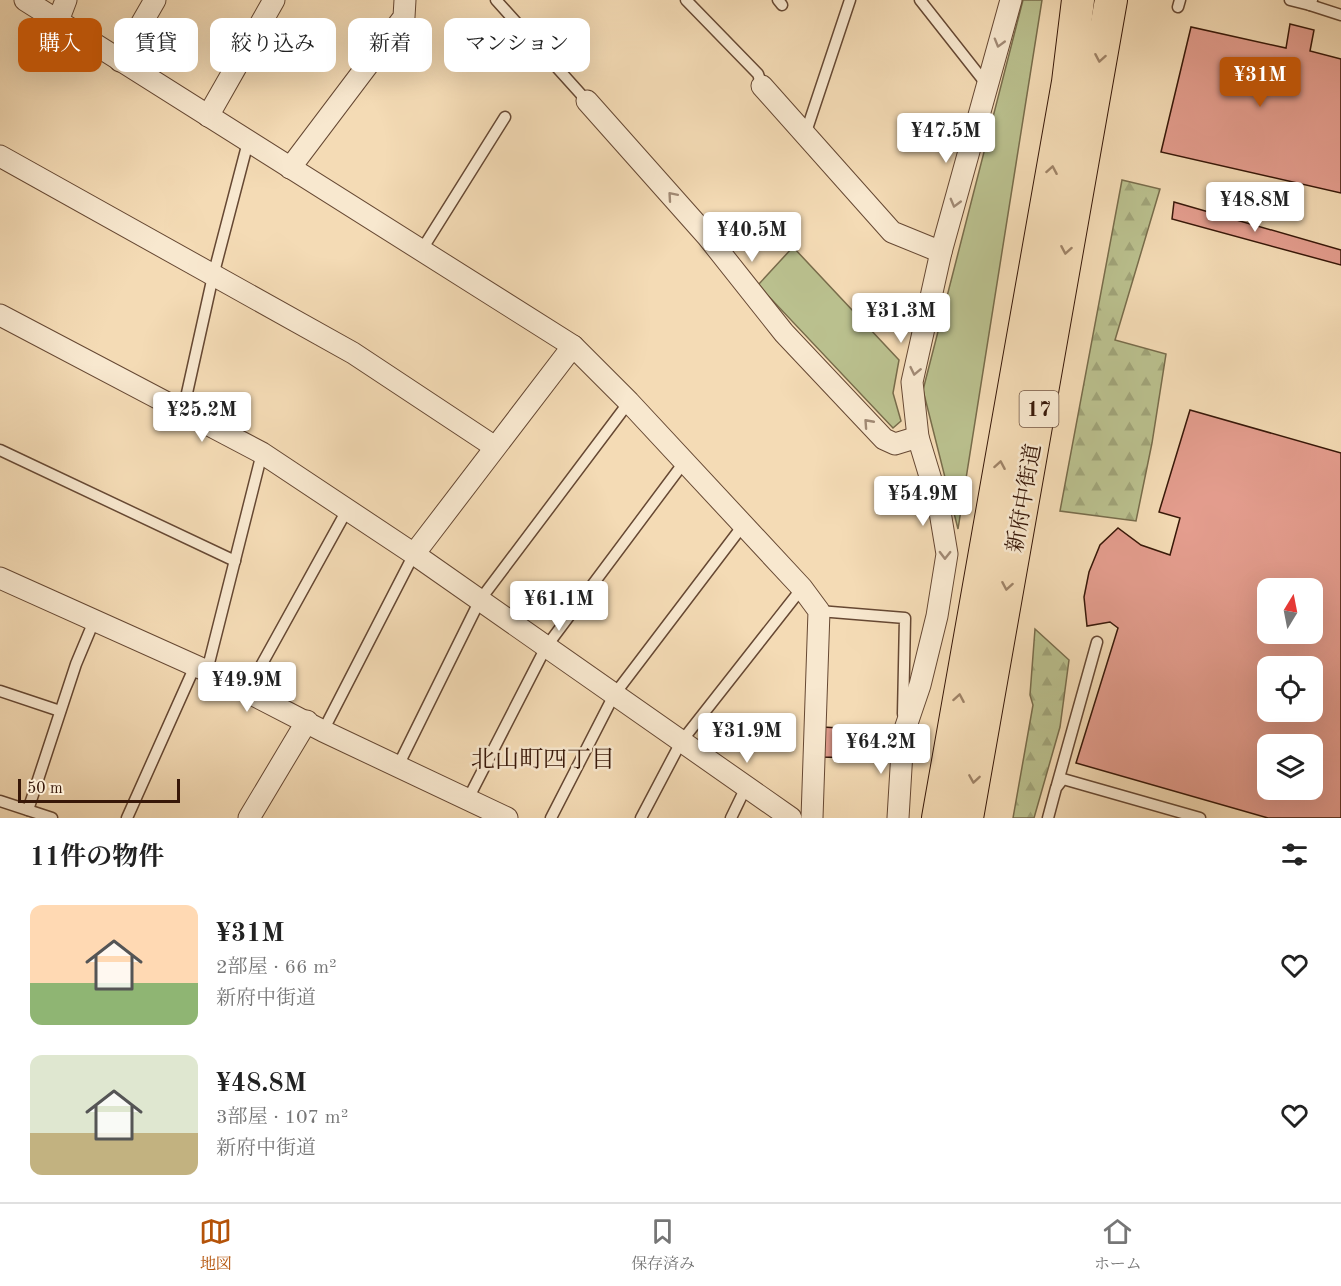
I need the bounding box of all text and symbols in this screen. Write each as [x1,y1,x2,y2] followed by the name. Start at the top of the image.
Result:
[18,18,102,72] chip: 購入
[114,18,198,72] chip: 賃貸
[210,18,336,72] chip: 絞り込み
[348,18,432,72] chip: 新着
[444,18,590,72] chip: マンション
[994,37,1006,48] one-way arrow
[1095,53,1107,62] one-way arrow
[1224,57,1296,108] pin: ¥31M
[1234,66,1286,86] text: ¥31M
[897,113,995,164] pin: ¥47.5M
[911,122,981,142] text: ¥47.5M
[1046,165,1058,174] one-way arrow
[1206,182,1304,233] pin: ¥48.8M
[1220,191,1290,211] text: ¥48.8M
[668,192,679,203] one-way arrow
[950,197,962,208] one-way arrow
[703,212,801,263] pin: ¥40.5M
[717,221,787,241] text: ¥40.5M
[1061,245,1073,254] one-way arrow
[852,293,950,344] pin: ¥31.3M
[866,302,936,322] text: ¥31.3M
[909,365,922,375] one-way arrow
[1020,391,1058,427] road number: 17
[153,392,251,443] pin: ¥25.2M
[167,401,237,421] text: ¥25.2M
[864,419,875,429] one-way arrow
[1003,442,1045,554] street label: 新府中街道
[994,460,1006,470] one-way arrow
[874,476,972,527] pin: ¥54.9M
[888,485,958,505] text: ¥54.9M
[939,551,951,560] one-way arrow
[1257,578,1323,644] north arrow
[1257,578,1323,800] map controls
[510,581,608,632] pin: ¥61.1M
[1002,582,1014,591] one-way arrow
[524,590,594,610] text: ¥61.1M
[1257,656,1323,722] button: locate
[198,662,296,713] pin: ¥49.9M
[212,671,282,691] text: ¥49.9M
[952,694,965,704] one-way arrow
[698,713,796,764] pin: ¥31.9M
[712,722,782,742] text: ¥31.9M
[832,724,930,775] pin: ¥64.2M
[846,733,916,753] text: ¥64.2M
[1257,734,1323,800] button: layers
[471,747,615,773] district label: 北山町四丁目
[968,773,981,783] one-way arrow
[18,776,180,804] scale bar
[27,781,63,797] text: 50 m
[1278,838,1311,871] icon: filters
[30,845,164,871] text: 11件の物件
[216,921,284,947] text: ¥31M
[78,929,150,1001] icon: home
[1278,949,1311,982] icon: heart
[216,958,337,978] text: 2部屋 · 66 m²
[216,989,316,1009] text: 新府中街道
[216,1071,307,1097] text: ¥48.8M
[78,1079,150,1151] icon: home
[1278,1099,1311,1132] icon: heart
[216,1108,348,1128] text: 3部屋 · 107 m²
[216,1139,316,1159] text: 新府中街道
[199,1215,232,1275] tab: 地図
[631,1215,695,1275] tab: 保存済み
[1094,1215,1142,1275] tab: ホーム

